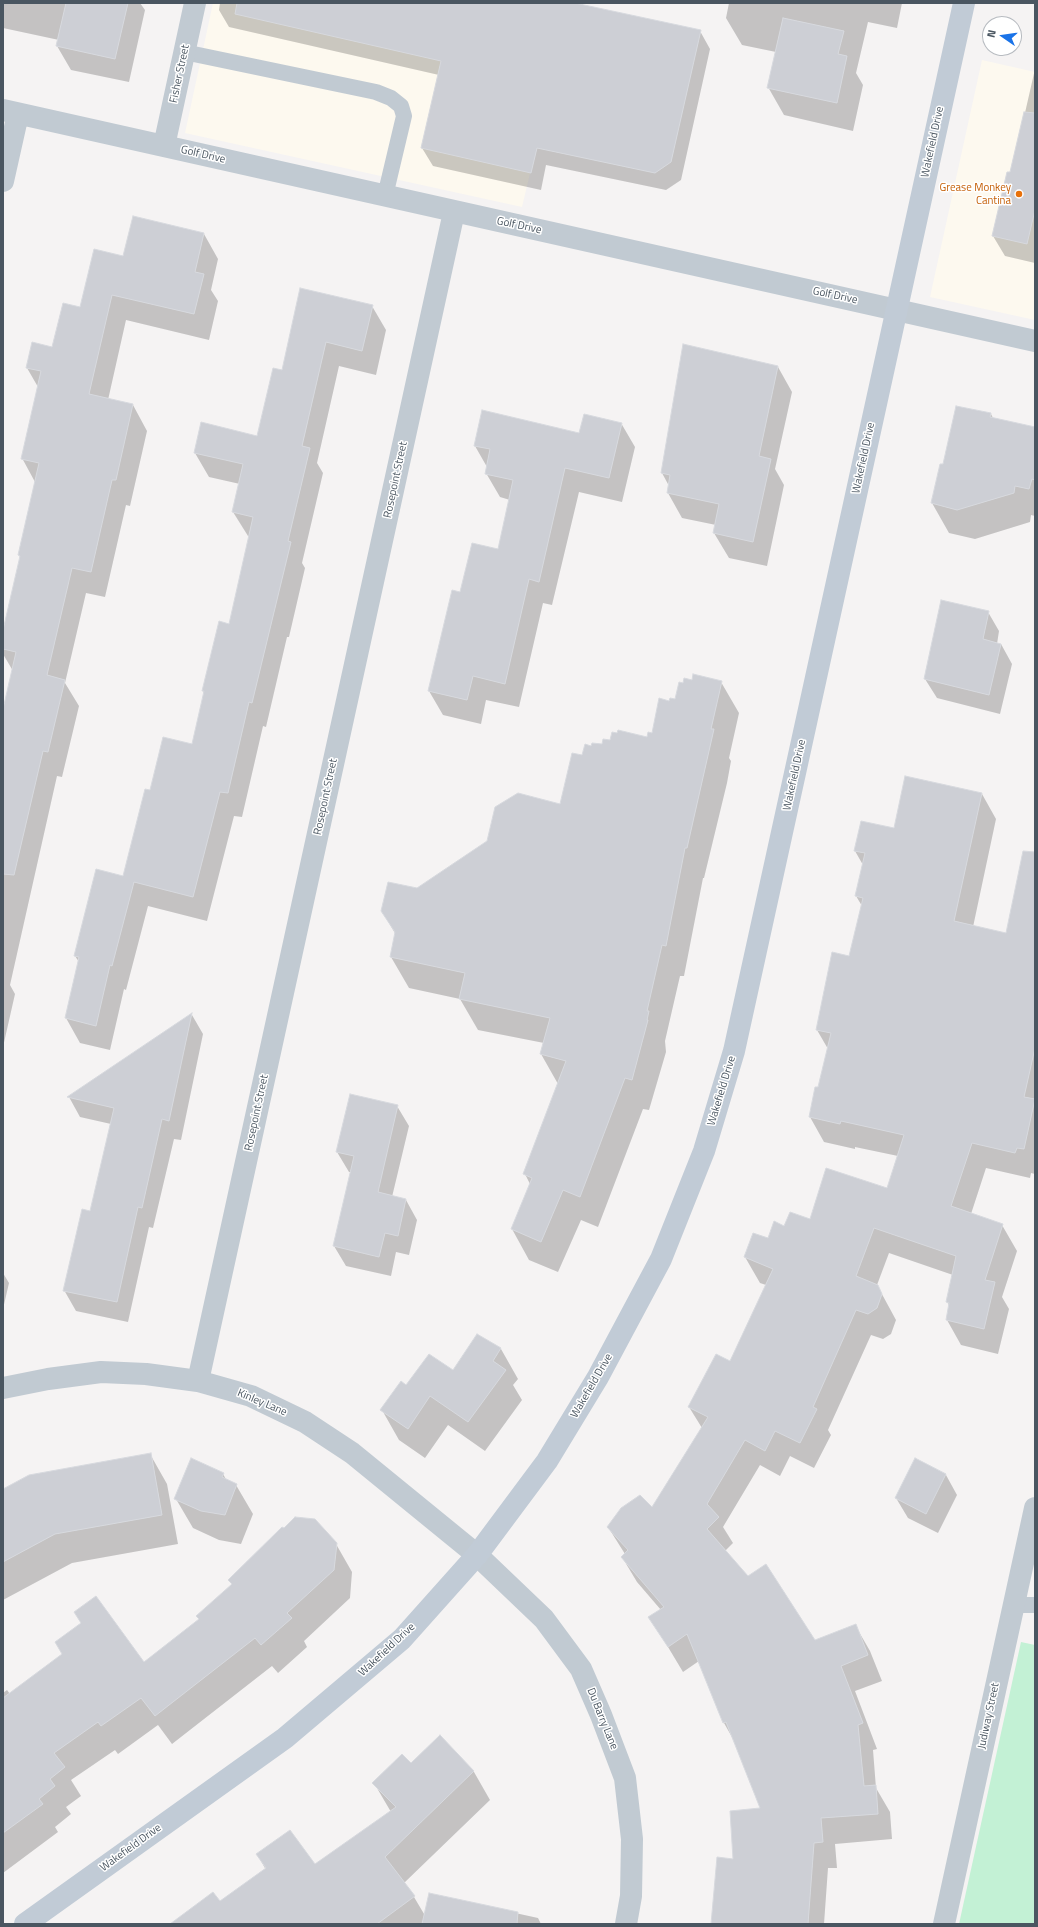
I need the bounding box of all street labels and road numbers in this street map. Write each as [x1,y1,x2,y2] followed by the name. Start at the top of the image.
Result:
[167,44,193,104] street label: Fisher Street
[919,105,947,179] street label: Wakefield Drive
[179,143,227,167] street label: Golf Drive
[496,215,542,237] street label: Golf Drive
[812,285,858,307] street label: Golf Drive
[850,421,878,495] street label: Wakefield Drive
[381,441,411,519] street label: Rosepoint Street
[781,738,809,812] street label: Wakefield Drive
[311,758,341,836] street label: Rosepoint Street
[705,1055,739,1127] street label: Wakefield Drive
[242,1074,272,1152] street label: Rosepoint Street
[568,1351,616,1421] street label: Wakefield Drive
[235,1387,289,1419] street label: Kinley Lane
[356,1621,418,1679] street label: Wakefield Drive
[976,1682,1002,1750] street label: Judiway Street
[584,1686,620,1752] street label: Du Barry Lane
[98,1821,164,1875] street label: Wakefield Drive

